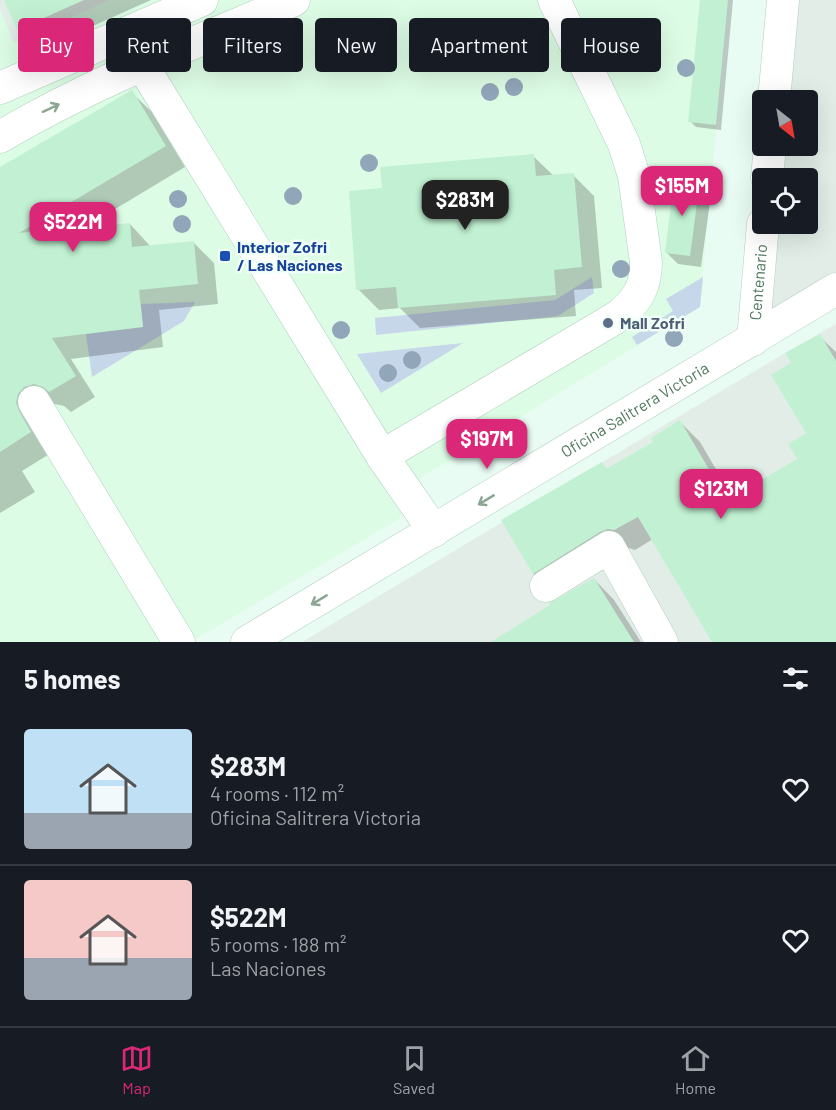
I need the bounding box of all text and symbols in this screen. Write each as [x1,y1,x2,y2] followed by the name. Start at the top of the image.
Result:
[18,18,94,72] chip: Buy
[106,18,191,72] chip: Rent
[203,18,303,72] chip: Filters
[315,18,397,72] chip: New
[409,18,549,72] chip: Apartment
[561,18,661,72] chip: House
[752,90,818,156] north arrow
[752,90,818,234] map controls
[41,102,59,114] one-way arrow
[640,166,724,217] pin: $155M
[752,168,818,234] button: locate
[655,173,709,197] text: $155M
[423,180,507,231] pin: $283M
[436,187,494,211] text: $283M
[31,202,115,253] pin: $522M
[44,209,102,233] text: $522M
[237,237,343,274] place label: Interior Zofri / Las Naciones
[745,243,770,321] street label: Centenario
[218,249,232,263] marker: Interior Zofri / Las Naciones
[620,313,685,332] place label: Mall Zofri
[601,316,615,330] marker: Mall Zofri
[557,358,712,461] street label: Oficina Salitrera Victoria
[445,419,529,470] pin: $197M
[460,426,514,450] text: $197M
[679,469,763,520] pin: $123M
[694,476,748,500] text: $123M
[478,494,495,506] one-way arrow
[311,594,328,606] one-way arrow
[779,662,812,695] icon: filters
[24,663,121,694] text: 5 homes
[210,750,286,781] text: $283M
[72,753,144,825] icon: home
[779,773,812,806] icon: heart
[210,781,344,805] text: 4 rooms · 112 m²
[210,805,421,829] text: Oficina Salitrera Victoria
[210,901,287,932] text: $522M
[72,904,144,976] icon: home
[779,924,812,957] icon: heart
[210,932,347,956] text: 5 rooms · 188 m²
[210,956,326,980] text: Las Naciones
[120,1042,153,1097] tab: Map
[393,1042,435,1097] tab: Saved
[675,1042,716,1097] tab: Home

